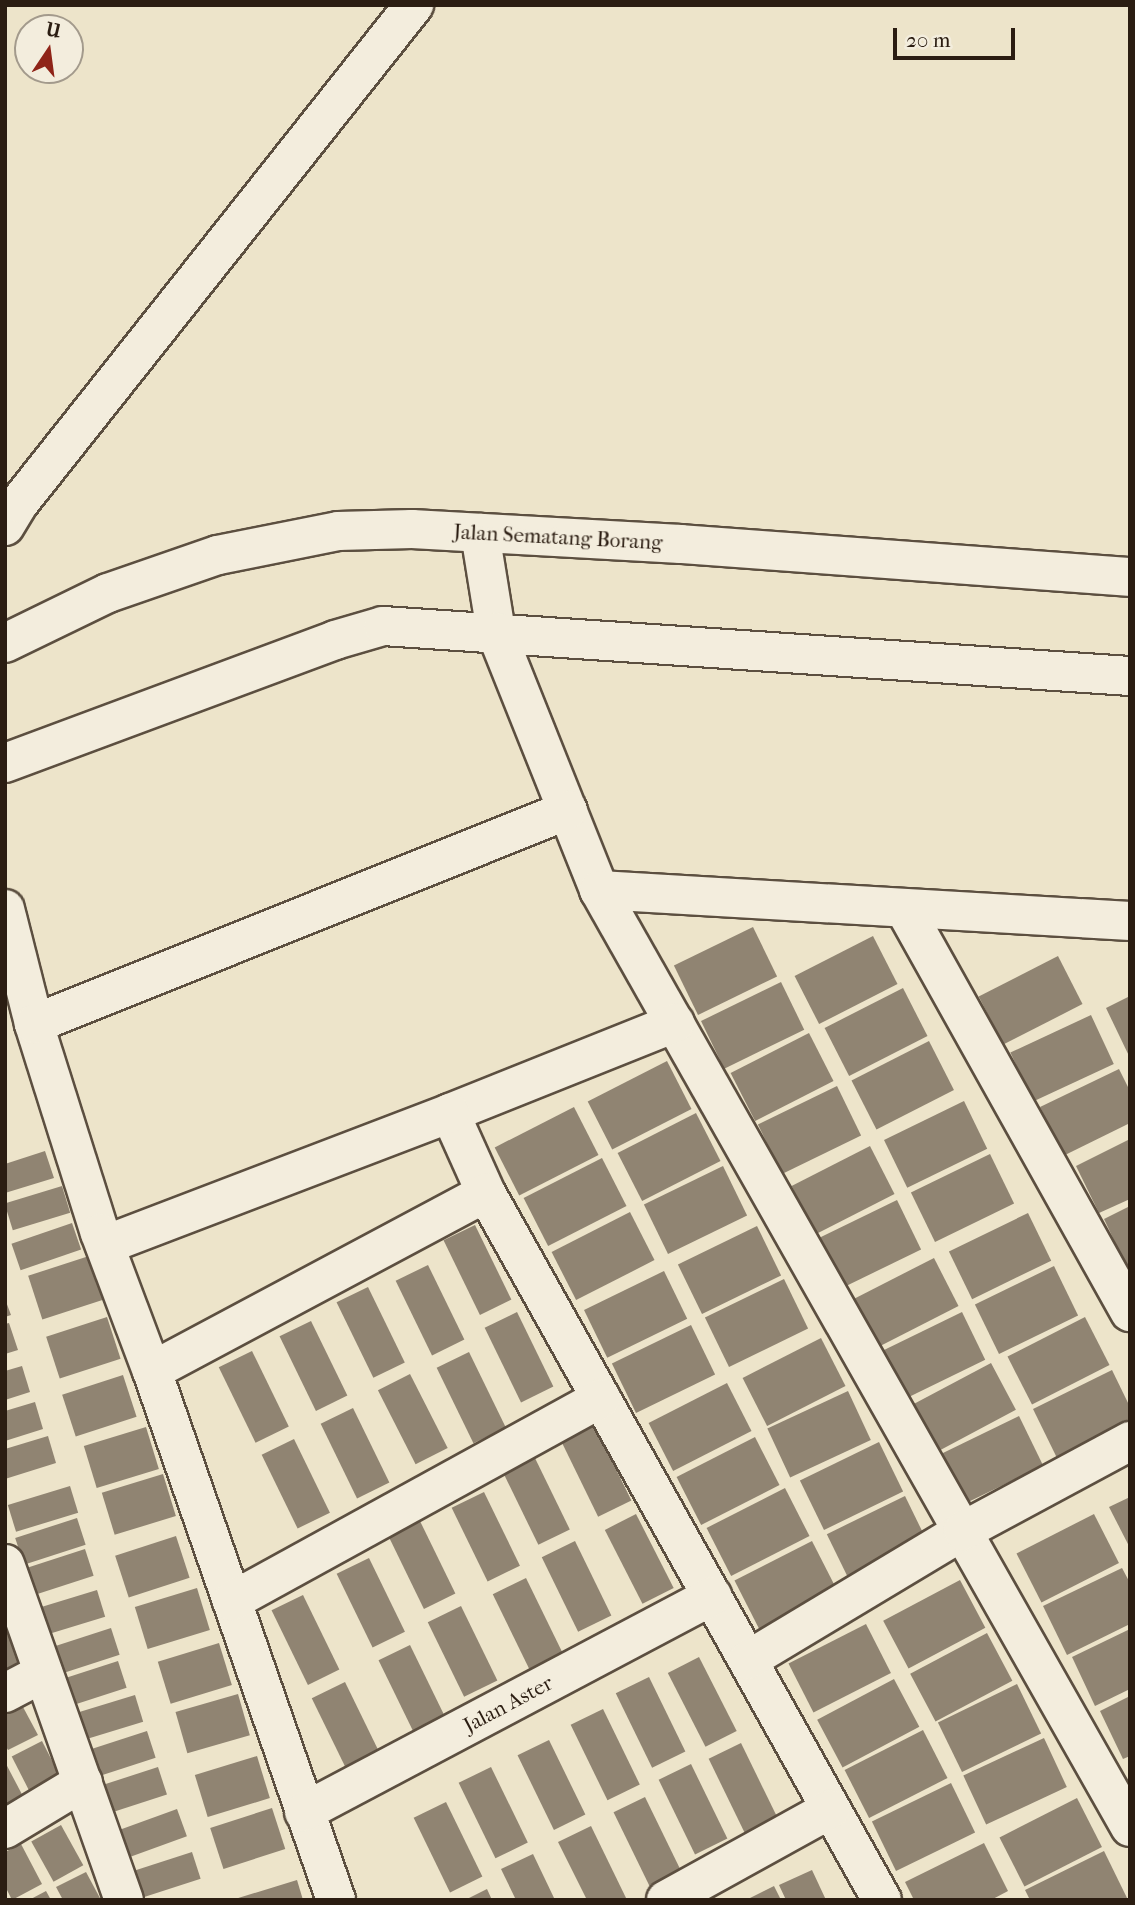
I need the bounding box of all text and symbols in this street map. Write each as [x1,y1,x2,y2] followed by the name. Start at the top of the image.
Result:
[14,14,84,84] north arrow
[897,14,1020,58] scale bar
[44,18,63,43] text: U
[906,28,950,52] text: 20 m
[453,519,663,555] street label: Jalan Sematang Borang
[459,1670,557,1738] street label: Jalan Aster

